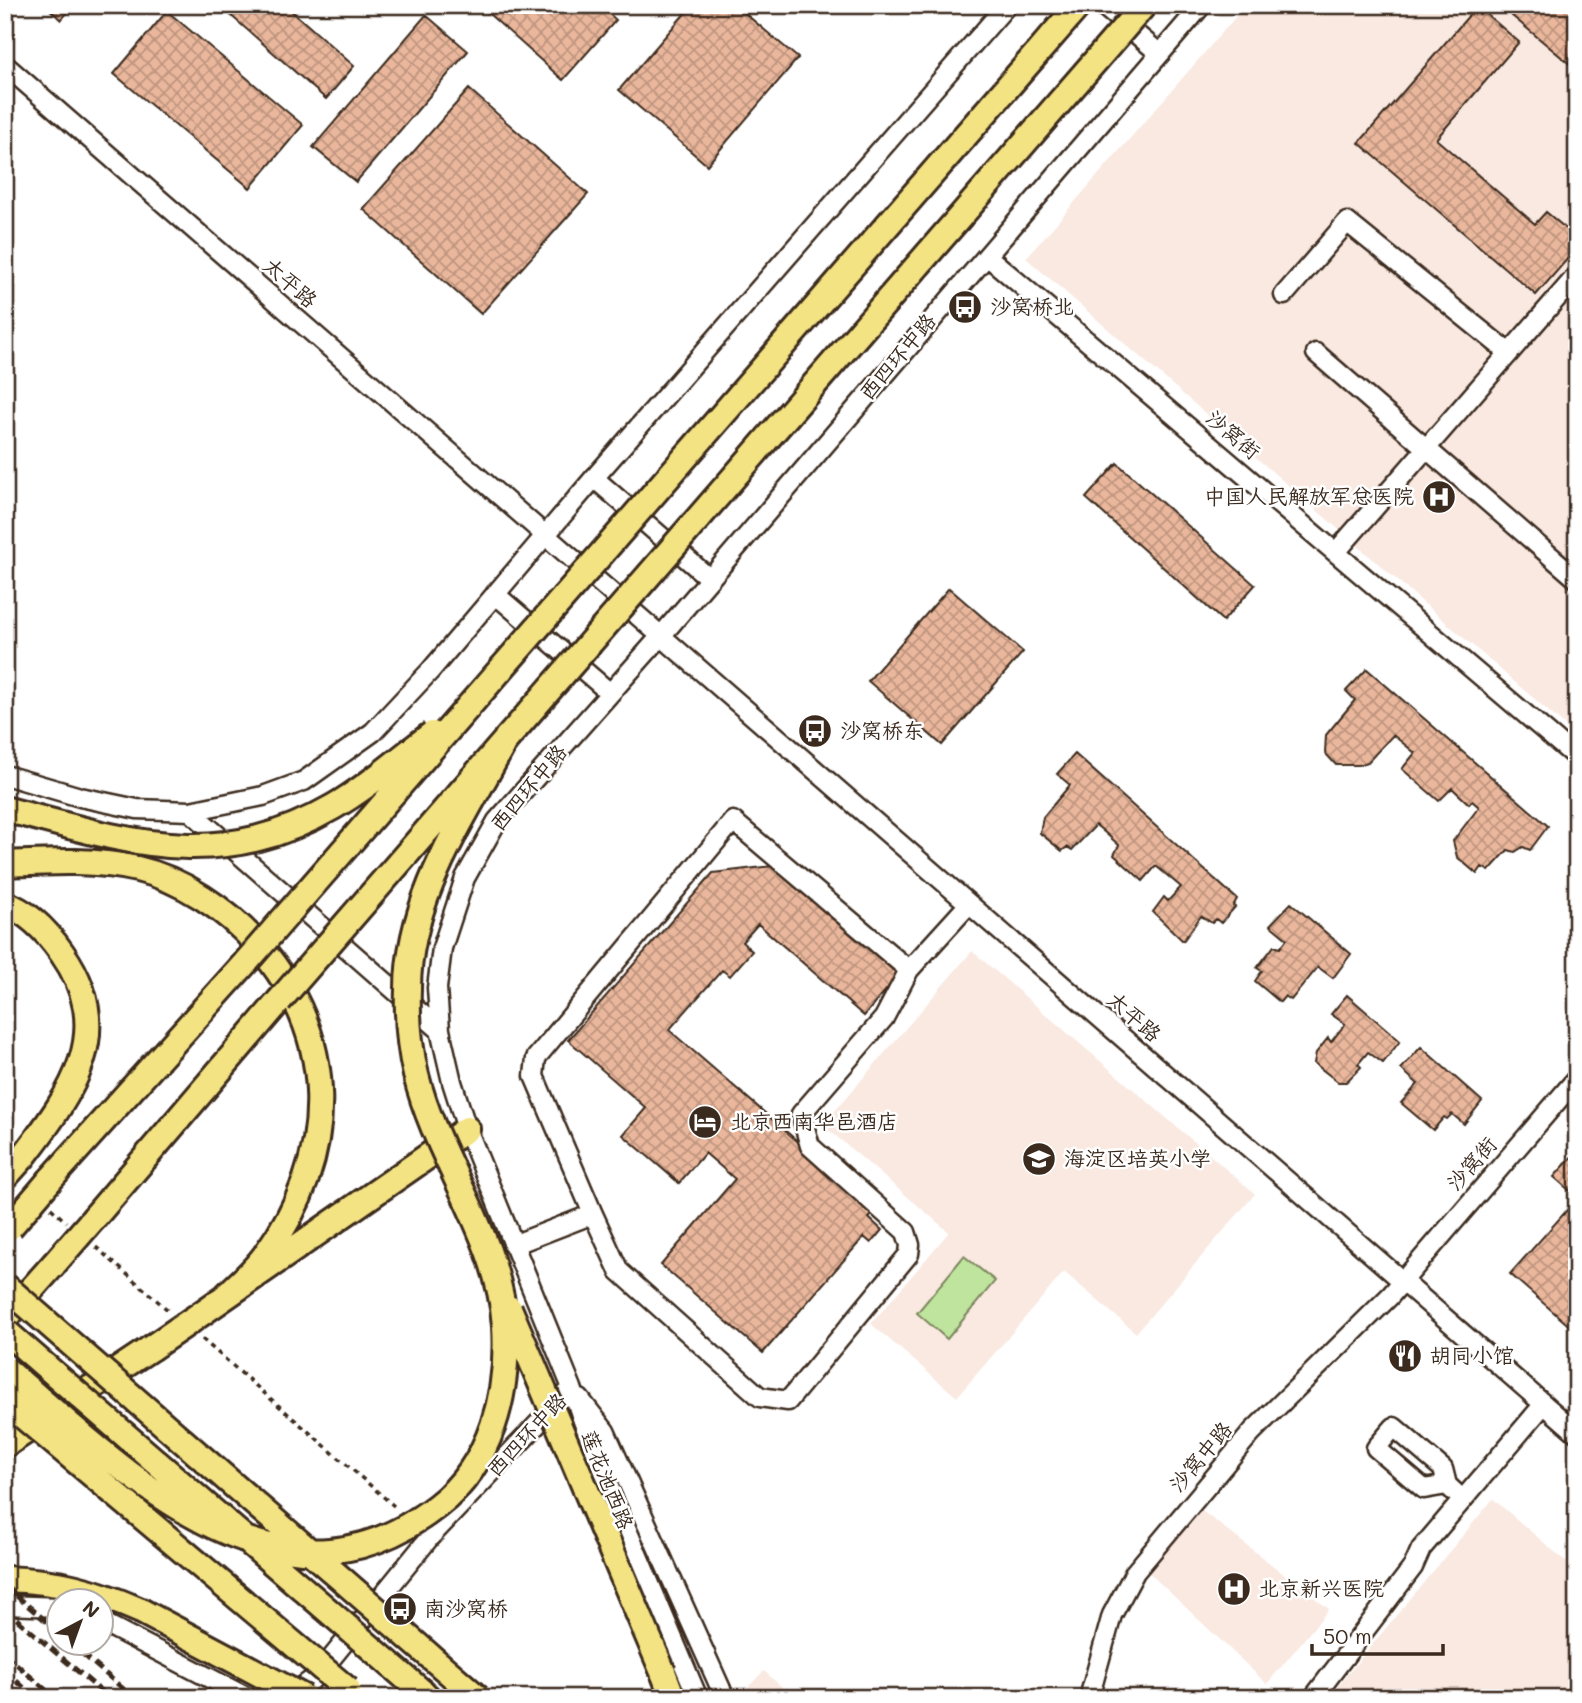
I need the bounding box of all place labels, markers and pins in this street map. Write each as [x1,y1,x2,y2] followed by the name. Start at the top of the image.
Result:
[946,288,984,326] bus stop icon: 沙窝桥北
[990,292,1074,319] place label: 沙窝桥北
[1420,478,1458,516] hospital icon: 中国人民解放军总医院
[1204,482,1414,509] place label: 中国人民解放军总医院
[796,712,834,750] bus stop icon: 沙窝桥东
[840,716,924,743] place label: 沙窝桥东
[686,1103,724,1141] hotel icon: 北京西南华邑酒店
[730,1107,898,1134] place label: 北京西南华邑酒店
[1020,1140,1058,1178] school or university icon: 海淀区培英小学
[1064,1144,1211,1171] place label: 海淀区培英小学
[1386,1337,1424,1375] restaurant icon: 胡同小馆
[1430,1341,1514,1368] place label: 胡同小馆
[1215,1570,1253,1608] hospital icon: 北京新兴医院
[1258,1574,1384,1601] place label: 北京新兴医院
[381,1590,419,1628] bus stop icon: 南沙窝桥
[424,1594,508,1621] place label: 南沙窝桥

